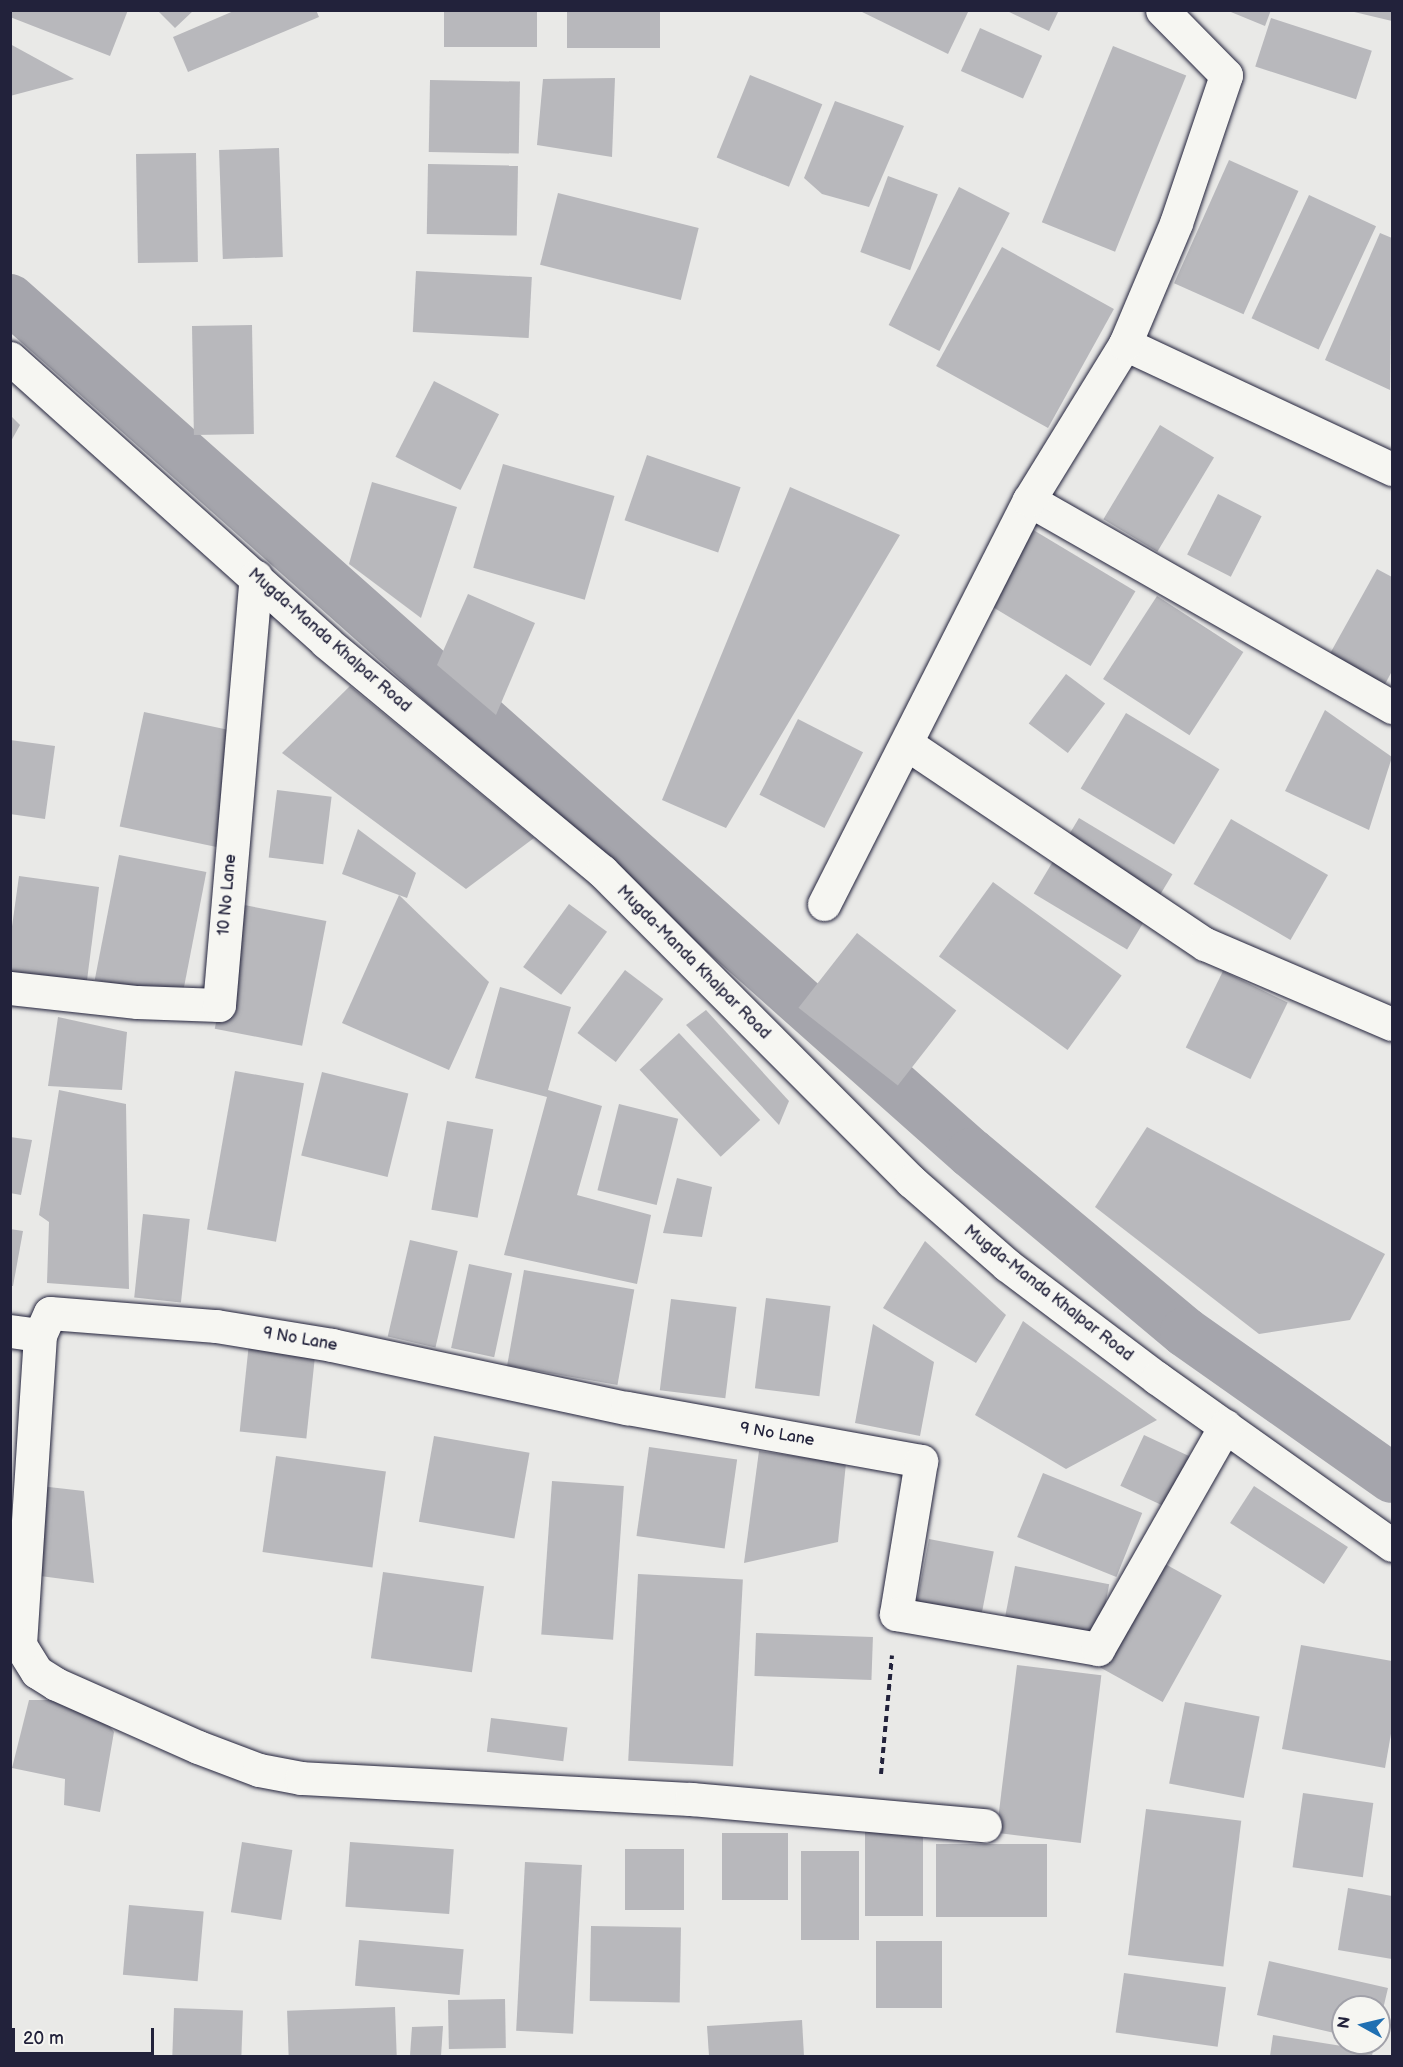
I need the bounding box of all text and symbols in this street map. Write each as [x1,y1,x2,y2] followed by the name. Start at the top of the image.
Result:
[244,565,414,717] street label: Mugda-Manda Khalpar Road
[215,853,241,937] street label: 10 No Lane
[612,882,774,1044] street label: Mugda-Manda Khalpar Road
[960,1222,1136,1366] street label: Mugda-Manda Khalpar Road
[261,1324,339,1356] street label: 9 No Lane
[738,1419,816,1451] street label: 9 No Lane
[1331,1995,1391,2055] north arrow
[1334,2015,1355,2030] text: N
[15,2016,158,2054] scale bar
[23,2028,64,2049] text: 20 m

